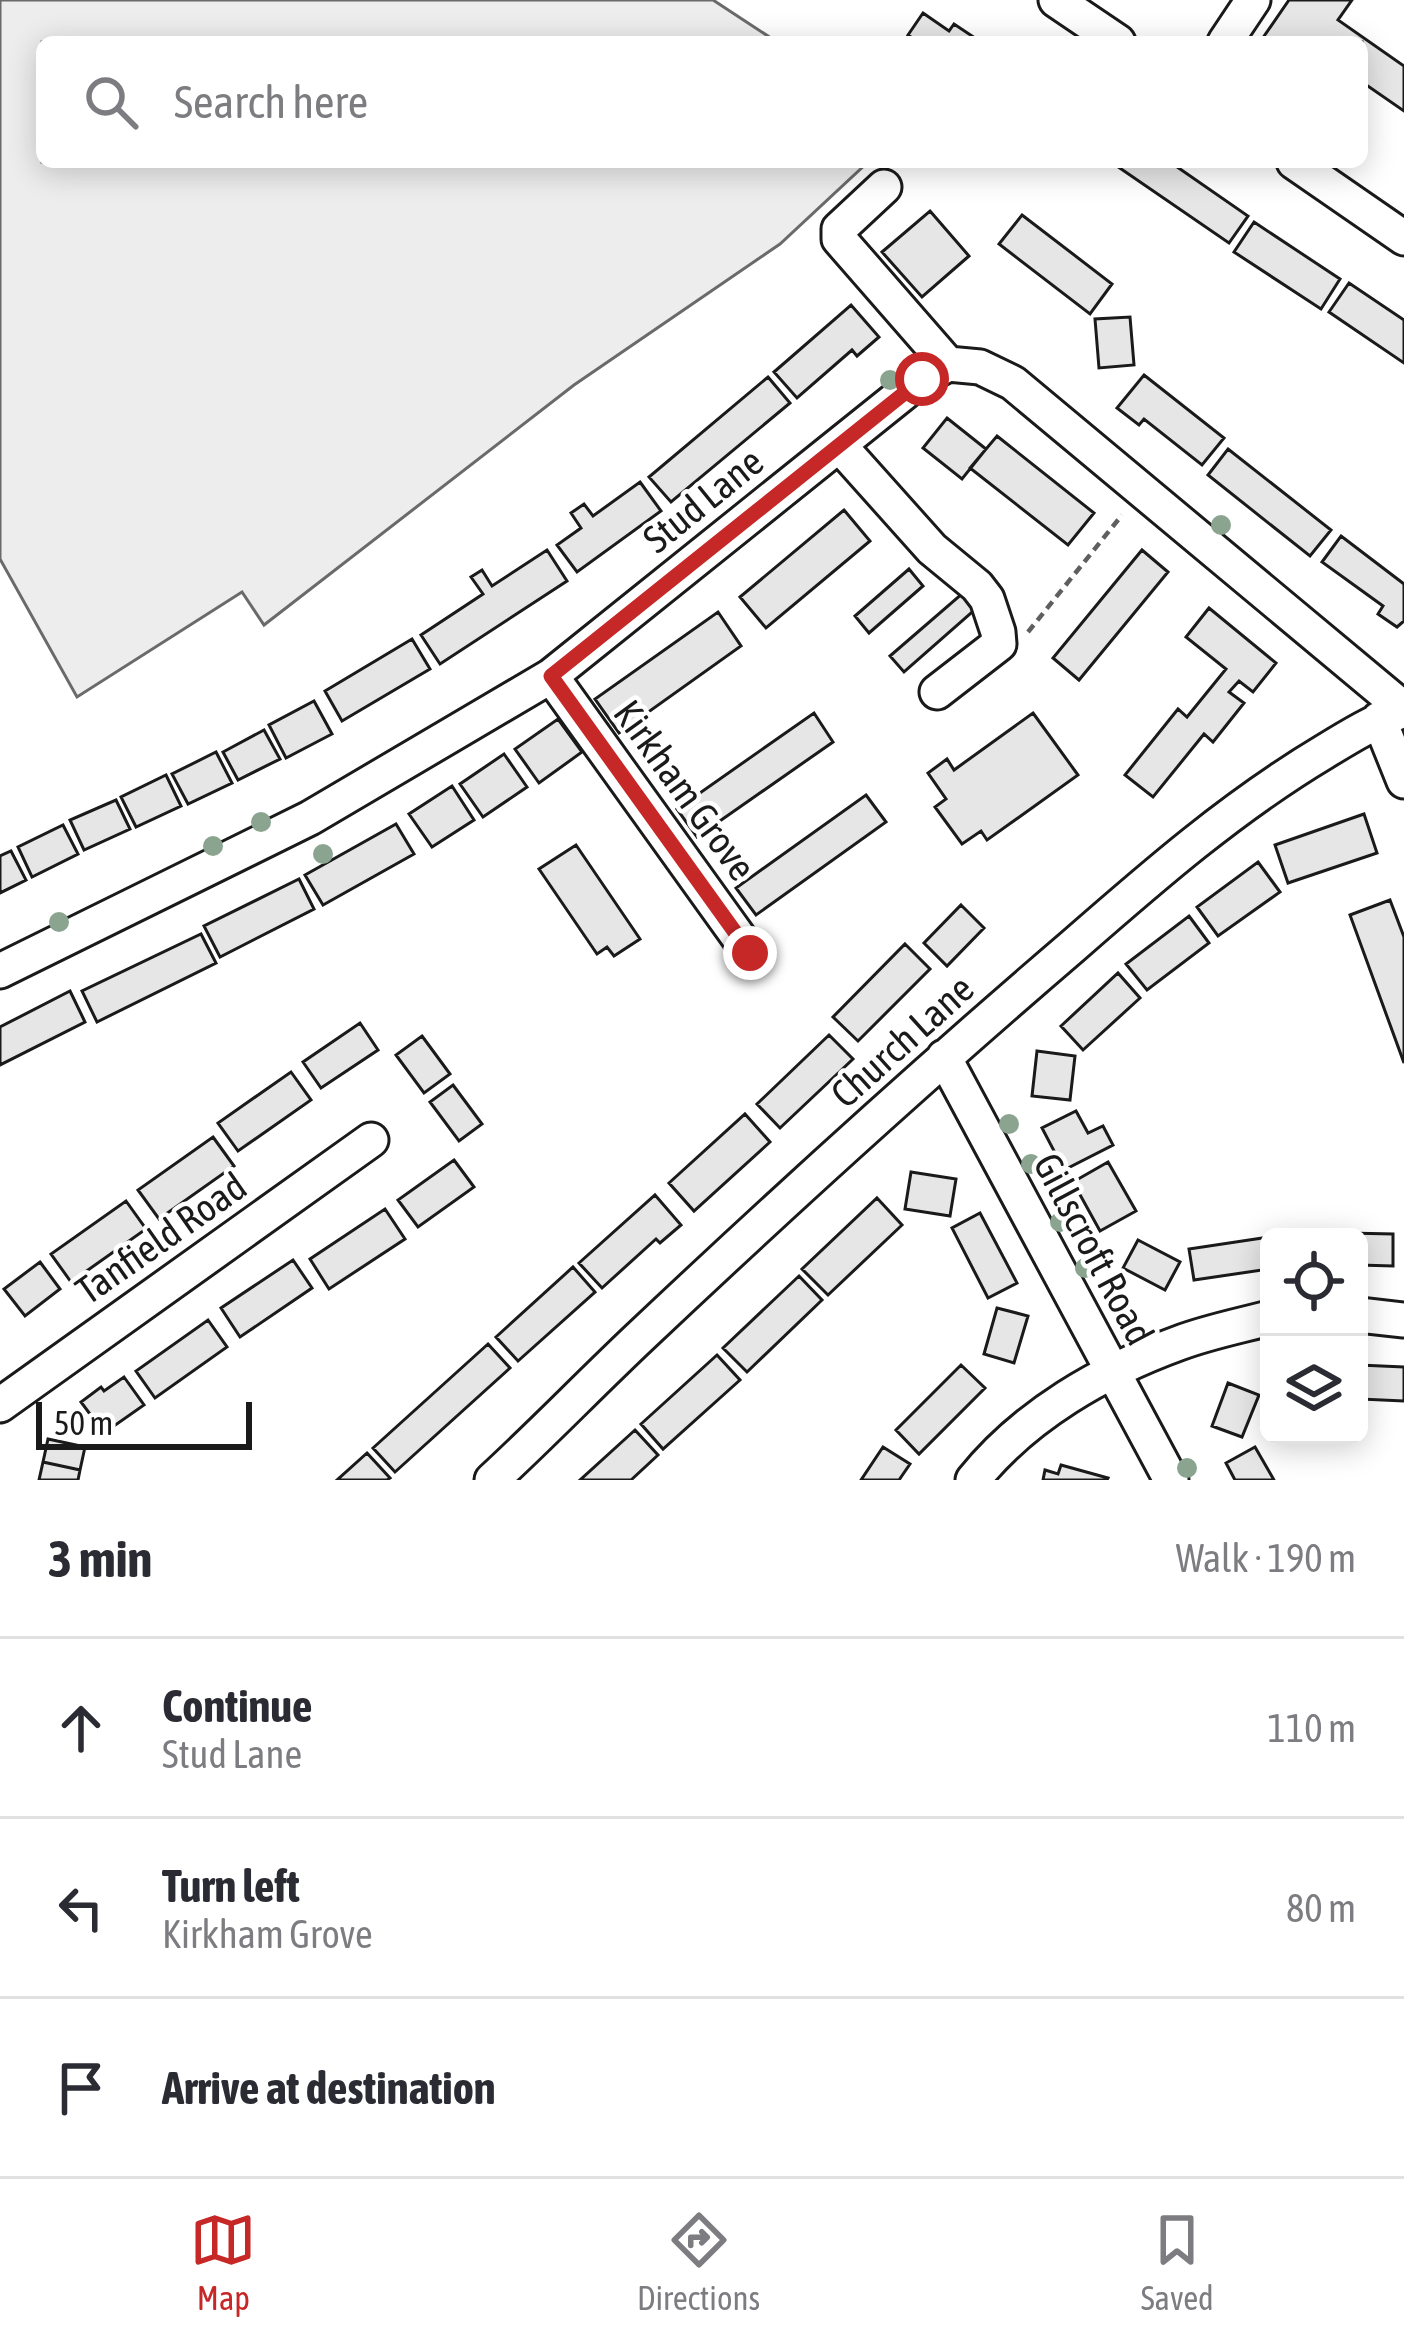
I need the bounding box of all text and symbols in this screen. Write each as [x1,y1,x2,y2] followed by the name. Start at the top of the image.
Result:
[36,36,1368,168] search box
[78,69,144,135] icon: search
[174,76,368,128] text: Search here
[895,352,949,406] route start
[635,439,771,561] street label: Stud Lane
[605,692,765,888] street label: Kirkham Grove
[723,926,777,980] route end
[822,966,982,1116] street label: Church Lane
[1025,1146,1163,1352] street label: Gillscroft Road
[68,1163,254,1313] street label: Tanfield Road
[1260,1228,1368,1444] map controls
[1260,1228,1368,1336] button: locate
[1260,1336,1368,1444] button: layers
[36,1396,252,1449] scale bar
[54,1404,113,1442] text: 50 m
[48,1529,152,1588] text: 3 min
[1176,1536,1356,1580] text: Walk · 190 m
[162,1680,313,1732] text: Continue
[48,1695,114,1761] icon: ahead
[1268,1706,1356,1750] text: 110 m
[162,1732,302,1776] text: Stud Lane
[162,1860,300,1912] text: Turn left
[48,1875,114,1941] icon: left
[1286,1886,1356,1930] text: 80 m
[162,1912,373,1956] text: Kirkham Grove
[48,2055,114,2121] icon: arrive
[162,2062,496,2114] text: Arrive at destination
[190,2207,256,2317] tab: Map
[637,2207,760,2317] tab: Directions
[1141,2207,1214,2317] tab: Saved

